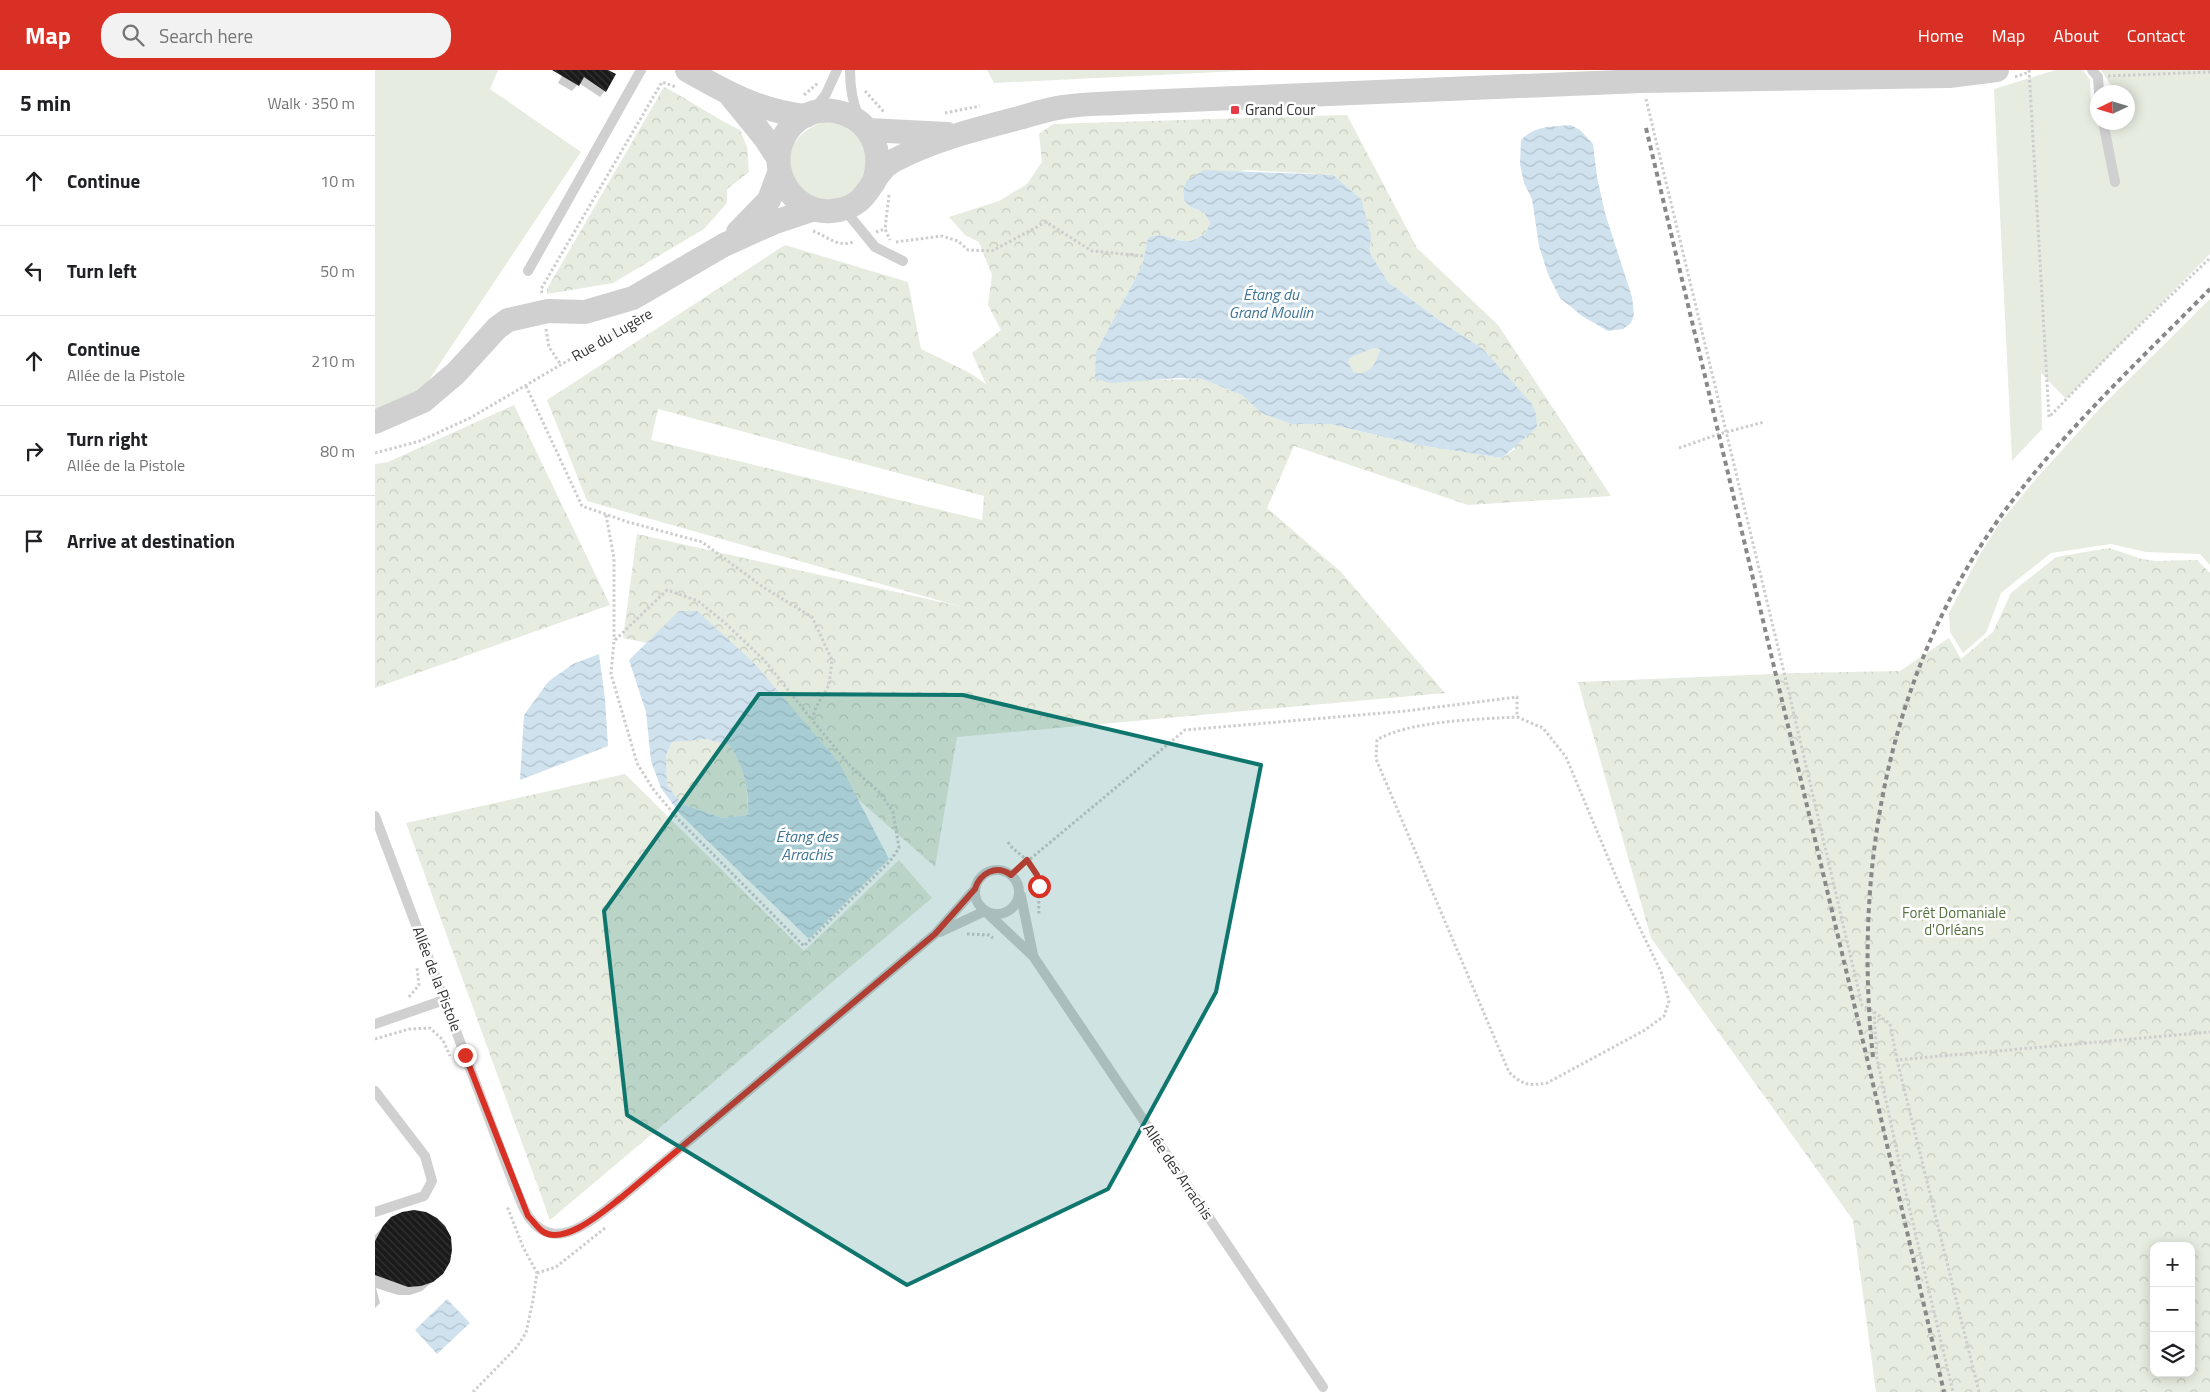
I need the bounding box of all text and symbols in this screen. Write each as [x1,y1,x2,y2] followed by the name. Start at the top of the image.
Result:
[101,13,451,58] search box
[25,17,71,53] text: Map
[119,21,147,49] icon: search
[159,21,253,50] text: Search here
[1918,22,1964,49] text: Home
[1992,22,2025,49] text: Map
[2053,22,2099,49] text: About
[2127,22,2185,49] text: Contact
[2090,85,2135,130] north arrow
[20,87,71,119] text: 5 min
[267,91,355,115] text: Walk · 350 m
[1245,98,1315,121] place label: Grand Cour
[1229,104,1241,116] marker: Grand Cour
[67,166,140,195] text: Continue
[20,167,48,195] icon: ahead
[320,169,355,193] text: 10 m
[67,256,137,285] text: Turn left
[20,257,48,285] icon: left
[320,259,355,283] text: 50 m
[1229,282,1314,324] water label: Étang du Grand Moulin
[567,302,657,367] street label: Rue du Lugère
[67,334,140,363] text: Continue
[20,347,48,375] icon: ahead
[311,349,355,373] text: 210 m
[67,363,185,387] text: Allée de la Pistole
[67,424,148,453] text: Turn right
[20,437,48,465] icon: right
[320,439,355,463] text: 80 m
[67,453,185,477] text: Allée de la Pistole
[67,526,235,555] text: Arrive at destination
[20,527,48,555] icon: arrive
[776,824,839,866] water label: Étang des Arrachis
[1028,875,1051,898] route start
[1902,901,2006,941] park label: Forêt Domaniale d'Orléans
[407,923,468,1035] street label: Allée de la Pistole
[454,1044,477,1067] route end
[1138,1119,1219,1225] street label: Allée des Arrachis
[2150,1242,2195,1377] map controls
[2150,1242,2195,1287] button: +
[2150,1287,2195,1332] button: −
[2150,1332,2195,1377] button: layers

